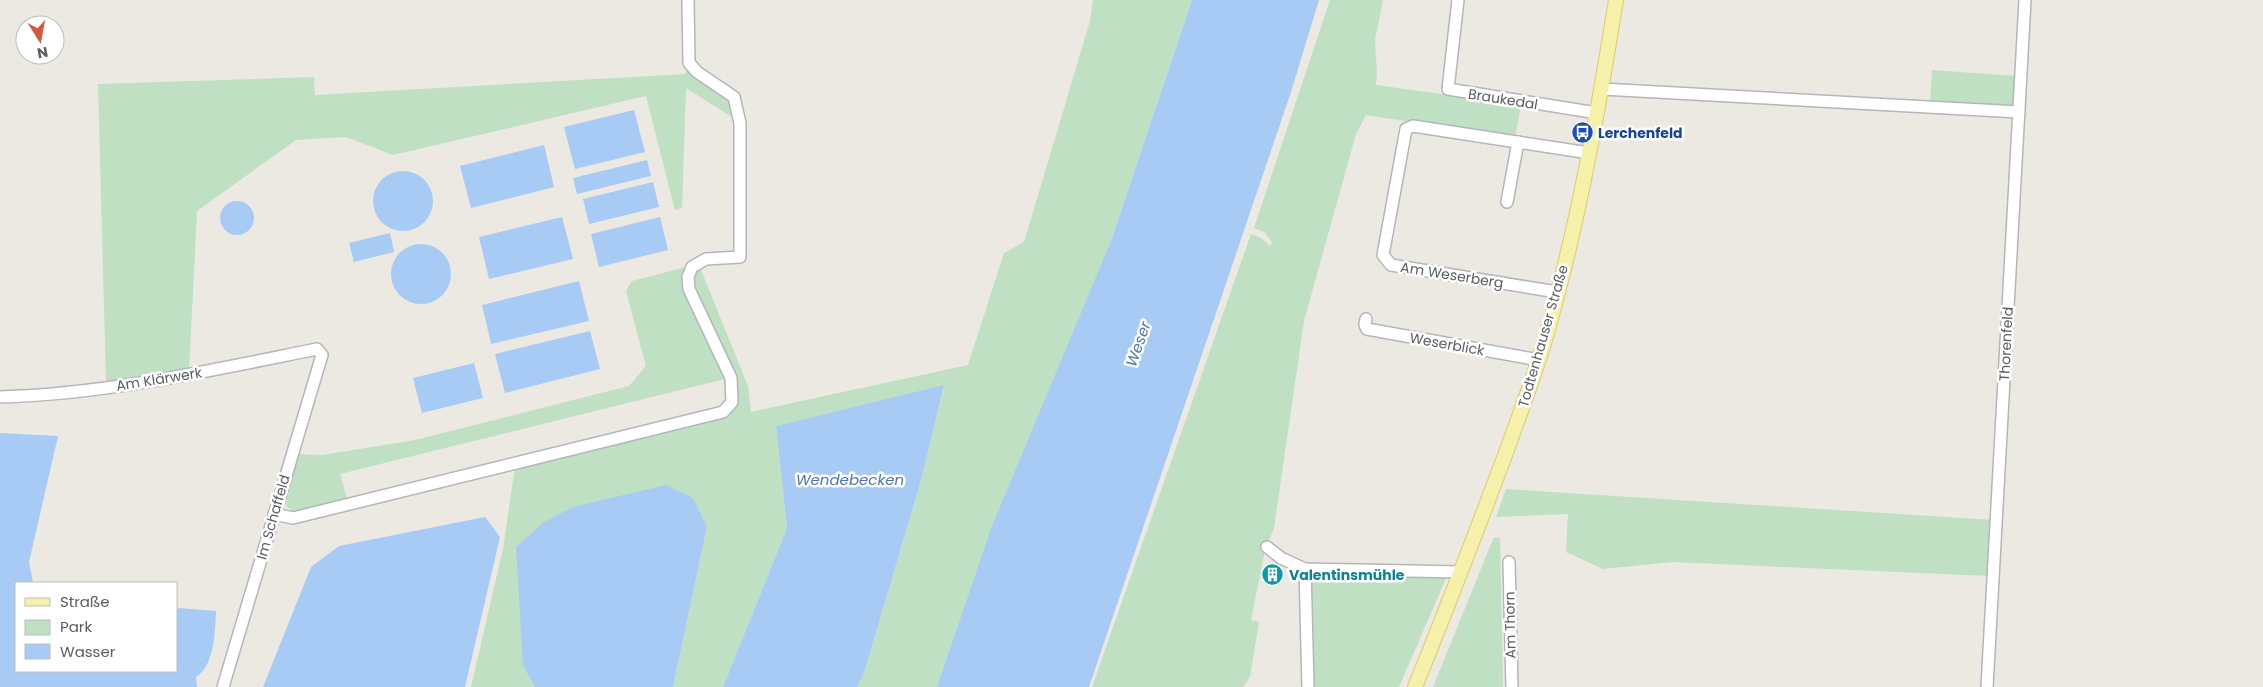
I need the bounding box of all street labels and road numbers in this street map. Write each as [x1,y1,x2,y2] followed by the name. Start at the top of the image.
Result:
[1467,84,1539,114] street label: Braukedal
[1399,257,1505,293] street label: Am Weserberg
[1513,262,1573,410] street label: Todtenhauser Straße
[1994,306,2018,382] street label: Thorenfeld
[1408,328,1487,361] street label: Weserblick
[115,362,204,396] street label: Am Klärwerk
[251,472,295,562] street label: Im Schaffeld
[1499,591,1521,659] street label: Am Thorn

